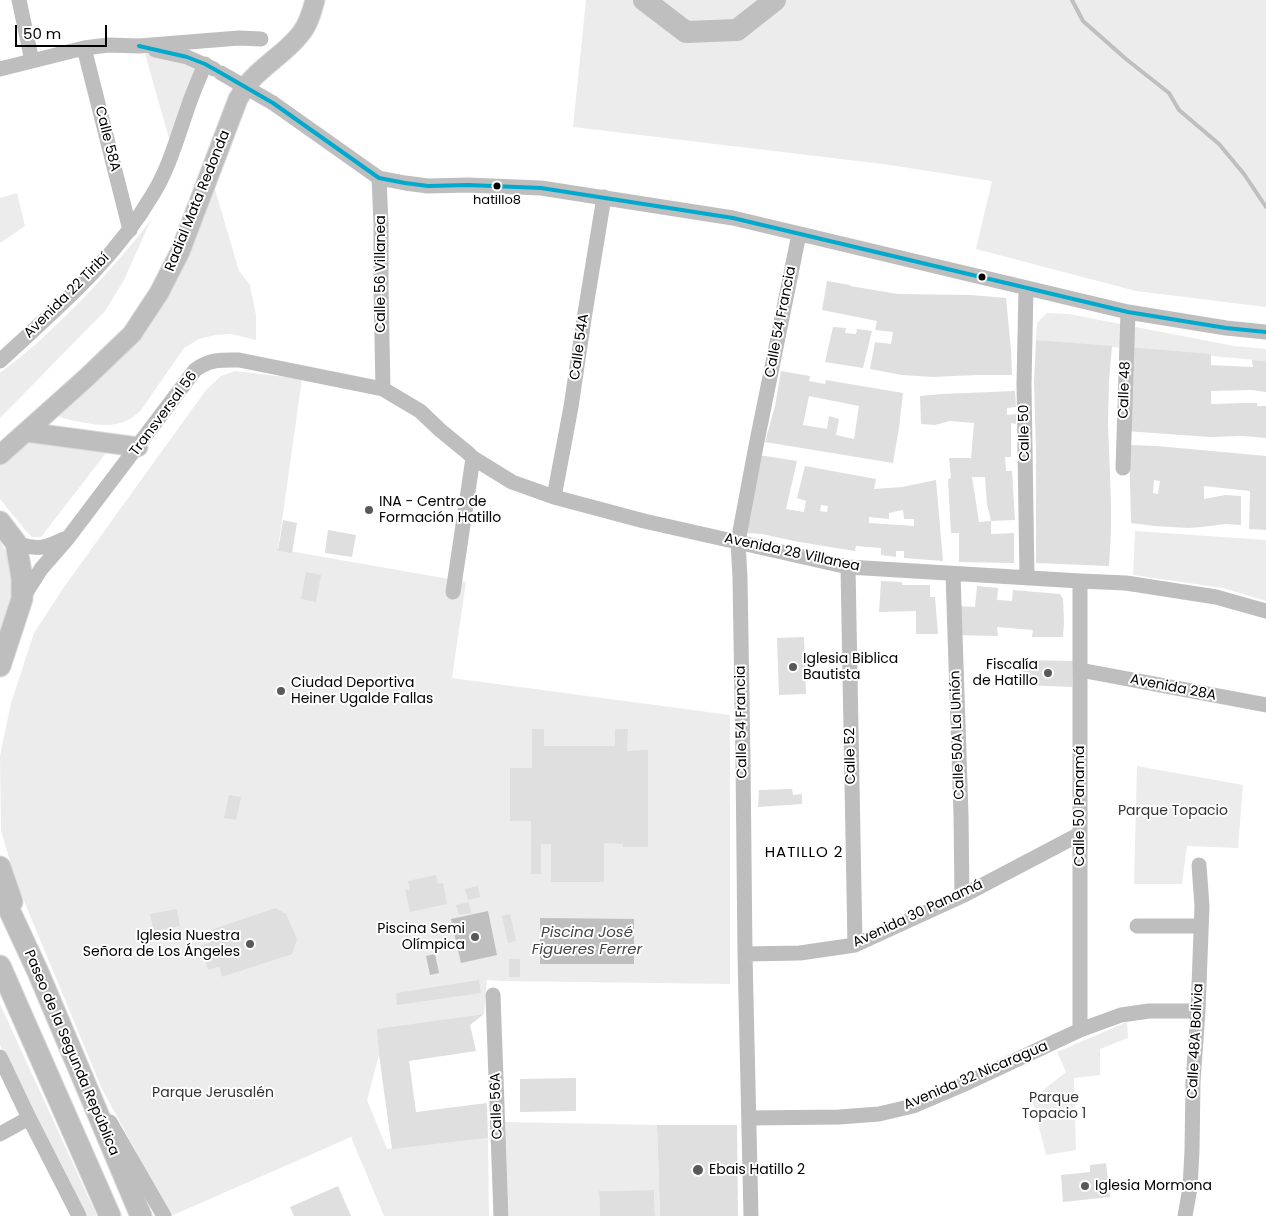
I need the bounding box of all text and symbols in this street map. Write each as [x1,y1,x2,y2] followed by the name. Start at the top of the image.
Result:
[18,15,110,47] scale bar
[23,23,61,44] text: 50 m
[91,105,123,173] street label: Calle 58A
[162,128,234,274] street label: Radial Mata Redonda
[492,181,502,191] marker: hatillo8
[473,193,521,209] place label: hatillo8
[373,215,389,333] street label: Calle 56 Villanea
[21,250,113,342] street label: Avenida 22 Tiribí
[762,265,800,379] street label: Calle 54 Francia
[977,272,987,282] unlabelled marker
[567,313,593,381] street label: Calle 54A
[1116,361,1134,419] street label: Calle 48
[127,368,201,460] street label: Transversal 56
[1016,404,1034,462] street label: Calle 50
[379,494,501,526] place label: INA - Centro de Formación Hatillo
[363,504,375,516] marker: INA - Centro de Formación Hatillo
[723,530,861,576] street label: Avenida 28 Villanea
[803,651,898,684] place label: Iglesia Biblica Bautista
[973,657,1038,690] place label: Fiscalía de Hatillo
[787,661,799,673] marker: Iglesia Biblica Bautista
[733,665,751,779] street label: Calle 54 Francia
[1042,667,1054,679] marker: Fiscalía de Hatillo
[947,670,969,800] street label: Calle 50A La Unión
[1129,671,1217,705] street label: Avenida 28A
[291,675,433,708] place label: Ciudad Deportiva Heiner Ugalde Fallas
[275,685,287,697] marker: Ciudad Deportiva Heiner Ugalde Fallas
[842,728,860,784] street label: Calle 52
[1072,746,1088,866] street label: Calle 50 Panamá
[1118,803,1228,819] park label: Parque Topacio
[764,844,844,862] district label: HATILLO 2
[850,876,986,952] street label: Avenida 30 Panamá
[377,921,465,954] place label: Piscina Semi Olímpica
[532,924,642,959] water label: Piscina José Figueres Ferrer
[83,928,240,960] place label: Iglesia Nuestra Señora de Los Ángeles
[469,931,481,943] marker: Piscina Semi Olímpica
[244,938,256,950] marker: Iglesia Nuestra Señora de Los Ángeles
[20,948,122,1158] street label: Paseo de la Segunda República
[1185,983,1207,1099] street label: Calle 48A Bolivia
[901,1038,1051,1114] street label: Avenida 32 Nicaragua
[487,1072,507,1140] street label: Calle 56A
[152,1085,274,1101] park label: Parque Jerusalén
[1022,1090,1086,1122] park label: Parque Topacio 1
[709,1162,805,1178] place label: Ebais Hatillo 2
[691,1163,705,1177] marker: Ebais Hatillo 2
[1095,1178,1212,1194] place label: Iglesia Mormona
[1079,1180,1091,1192] marker: Iglesia Mormona

